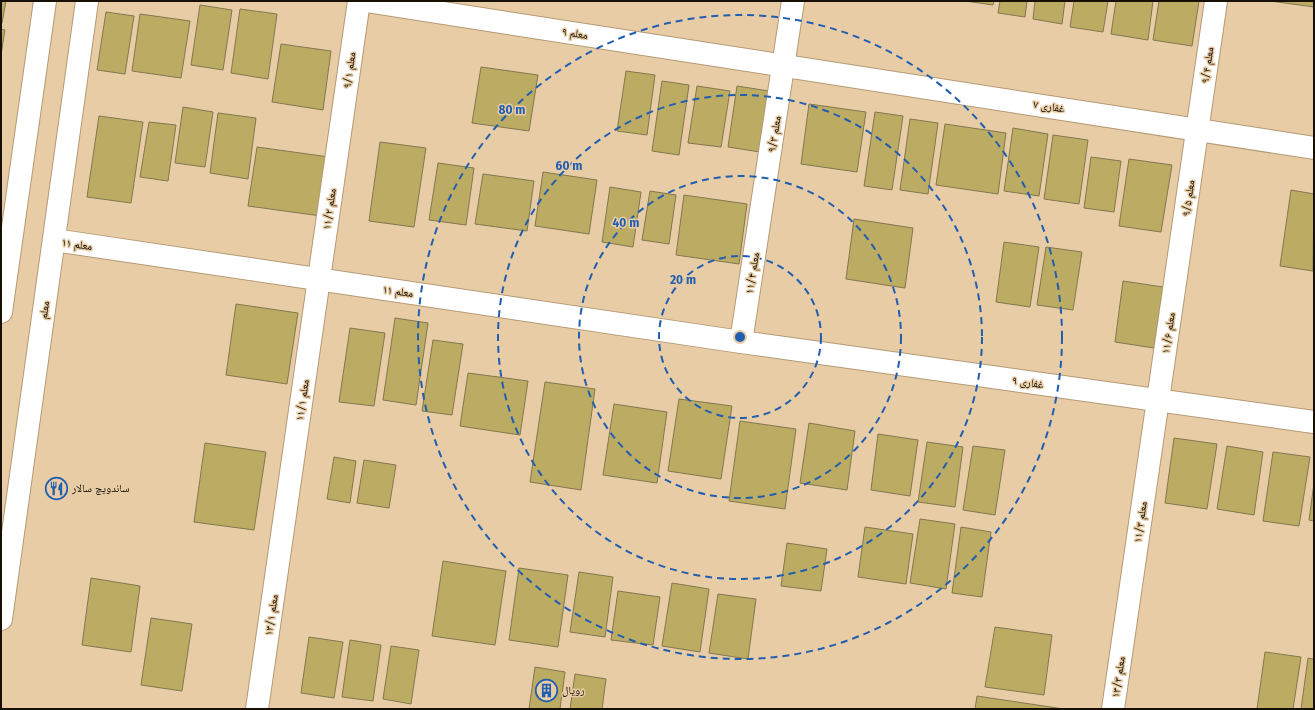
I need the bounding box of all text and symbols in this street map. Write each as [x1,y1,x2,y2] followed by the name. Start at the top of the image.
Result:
[561,25,589,43] street label: معلم ۹
[1199,46,1217,84] street label: معلم ۹/۴
[341,51,359,89] street label: معلم ۹/۱
[1032,98,1066,115] street label: غفاری ۷
[499,103,525,117] text: 80 m
[765,115,785,153] street label: معلم ۹/۳
[556,159,582,173] text: 60 m
[1180,179,1198,217] street label: معلم ۹/۵
[320,188,340,231] street label: معلم ۱۱/۲
[613,216,639,230] text: 40 m
[61,236,93,254] street label: معلم ۱۱
[743,252,763,295] street label: معلم ۱۱/۴
[670,273,696,287] text: 20 m
[382,283,414,301] street label: معلم ۱۱
[37,300,53,320] street label: معلم
[1159,312,1179,355] street label: معلم ۱۱/۶
[733,330,747,344] centre of rings
[1011,374,1045,391] street label: غفاری ۹
[293,379,313,422] street label: معلم ۱۱/۱
[43,475,69,501] restaurant icon: ساندویچ سالار
[71,482,129,495] place label: ساندویچ سالار
[1131,501,1151,544] street label: معلم ۱۱/۳
[262,594,282,637] street label: معلم ۱۳/۱
[1109,656,1129,699] street label: معلم ۱۳/۳
[534,677,560,703] building icon: رویال
[562,684,585,697] place label: رویال

